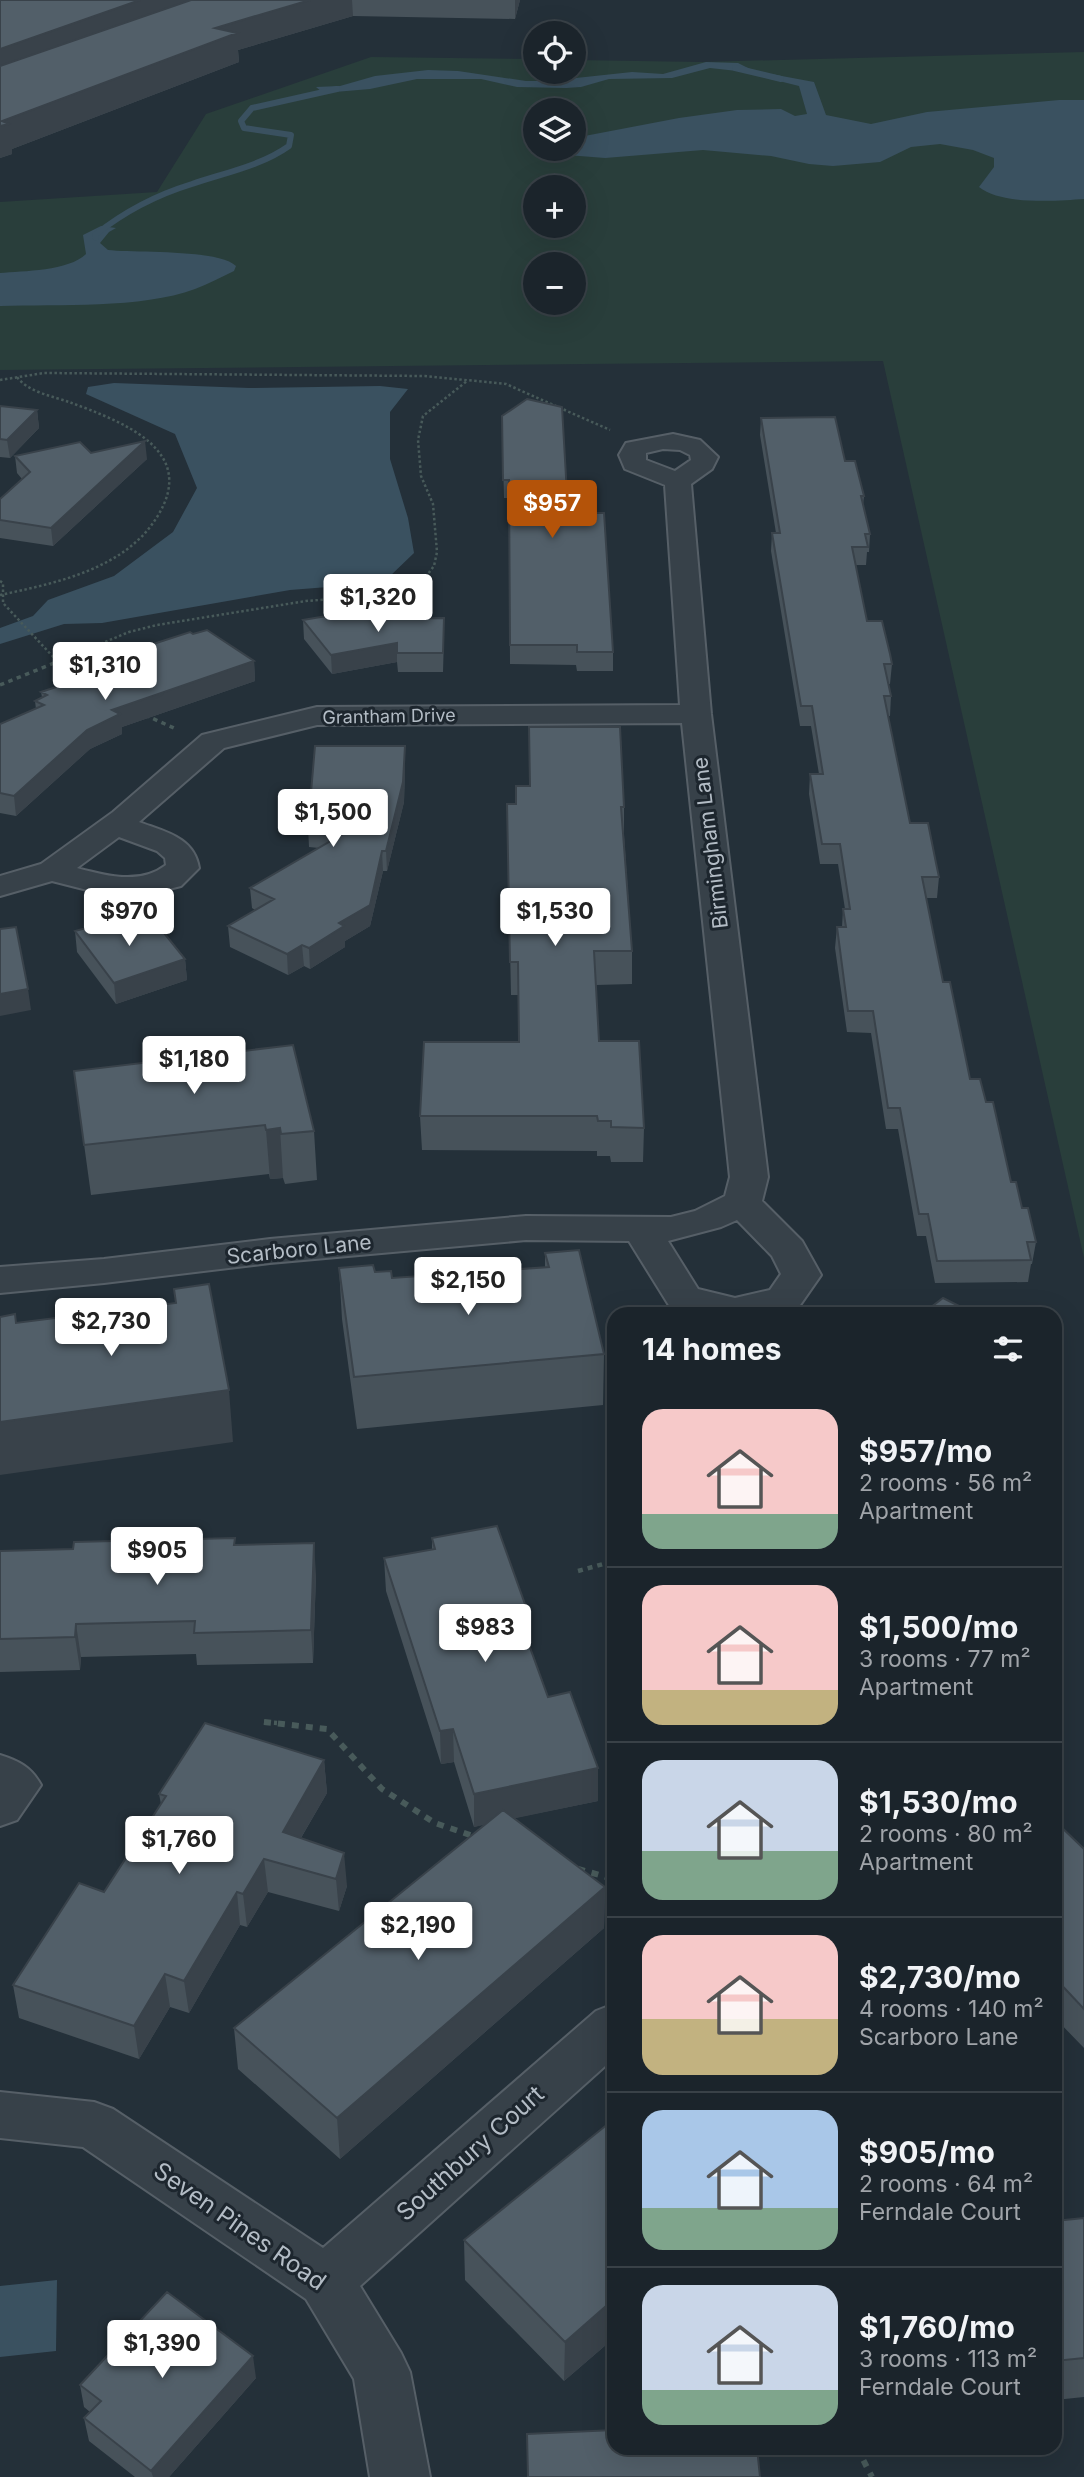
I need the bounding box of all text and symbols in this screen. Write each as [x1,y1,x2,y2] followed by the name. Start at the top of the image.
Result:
[523,21,586,315] map controls
[523,21,586,84] button: locate
[523,98,586,161] button: layers
[523,175,586,238] button: +
[523,252,586,315] button: −
[511,480,593,540] pin: $957
[523,489,581,517] text: $957
[321,574,435,634] pin: $1,320
[340,583,416,611] text: $1,320
[48,642,162,702] pin: $1,310
[69,651,141,679] text: $1,310
[322,704,456,728] street label: Grantham Drive
[687,756,733,930] street label: Birmingham Lane
[276,790,390,849] pin: $1,500
[294,798,372,826] text: $1,500
[88,888,170,948] pin: $970
[498,888,612,948] pin: $1,530
[100,897,158,925] text: $970
[516,897,594,925] text: $1,530
[137,1036,251,1096] pin: $1,180
[159,1045,229,1073] text: $1,180
[225,1229,373,1269] street label: Scarboro Lane
[411,1258,525,1317] pin: $2,150
[430,1266,506,1294] text: $2,150
[54,1298,168,1358] pin: $2,730
[71,1307,151,1335] text: $2,730
[989,1330,1027,1368] icon: filters
[642,1331,781,1367] text: 14 homes
[859,1433,992,1469] text: $957/mo
[698,1437,782,1521] icon: home
[859,1469,1032,1497] text: 2 rooms · 56 m²
[859,1497,973,1525] text: Apartment
[116,1528,198,1587] pin: $905
[127,1536,187,1564] text: $905
[444,1604,526,1664] pin: $983
[859,1609,1018,1645] text: $1,500/mo
[455,1613,515,1641] text: $983
[698,1613,782,1697] icon: home
[859,1645,1031,1673] text: 3 rooms · 77 m²
[859,1673,973,1701] text: Apartment
[859,1784,1018,1820] text: $1,530/mo
[698,1788,782,1872] icon: home
[122,1816,236,1876] pin: $1,760
[859,1820,1033,1848] text: 2 rooms · 80 m²
[141,1825,217,1853] text: $1,760
[859,1848,973,1876] text: Apartment
[361,1902,475,1962] pin: $2,190
[380,1911,456,1939] text: $2,190
[859,1959,1021,1995] text: $2,730/mo
[698,1963,782,2047] icon: home
[859,1995,1044,2023] text: 4 rooms · 140 m²
[859,2023,1018,2051] text: Scarboro Lane
[390,2079,550,2227] street label: Southbury Court
[859,2134,995,2170] text: $905/mo
[698,2138,782,2222] icon: home
[148,2156,332,2296] street label: Seven Pines Road
[859,2170,1033,2198] text: 2 rooms · 64 m²
[859,2198,1021,2226] text: Ferndale Court
[859,2309,1015,2345] text: $1,760/mo
[698,2313,782,2397] icon: home
[105,2320,219,2380] pin: $1,390
[123,2329,201,2357] text: $1,390
[859,2345,1037,2373] text: 3 rooms · 113 m²
[859,2373,1021,2401] text: Ferndale Court

